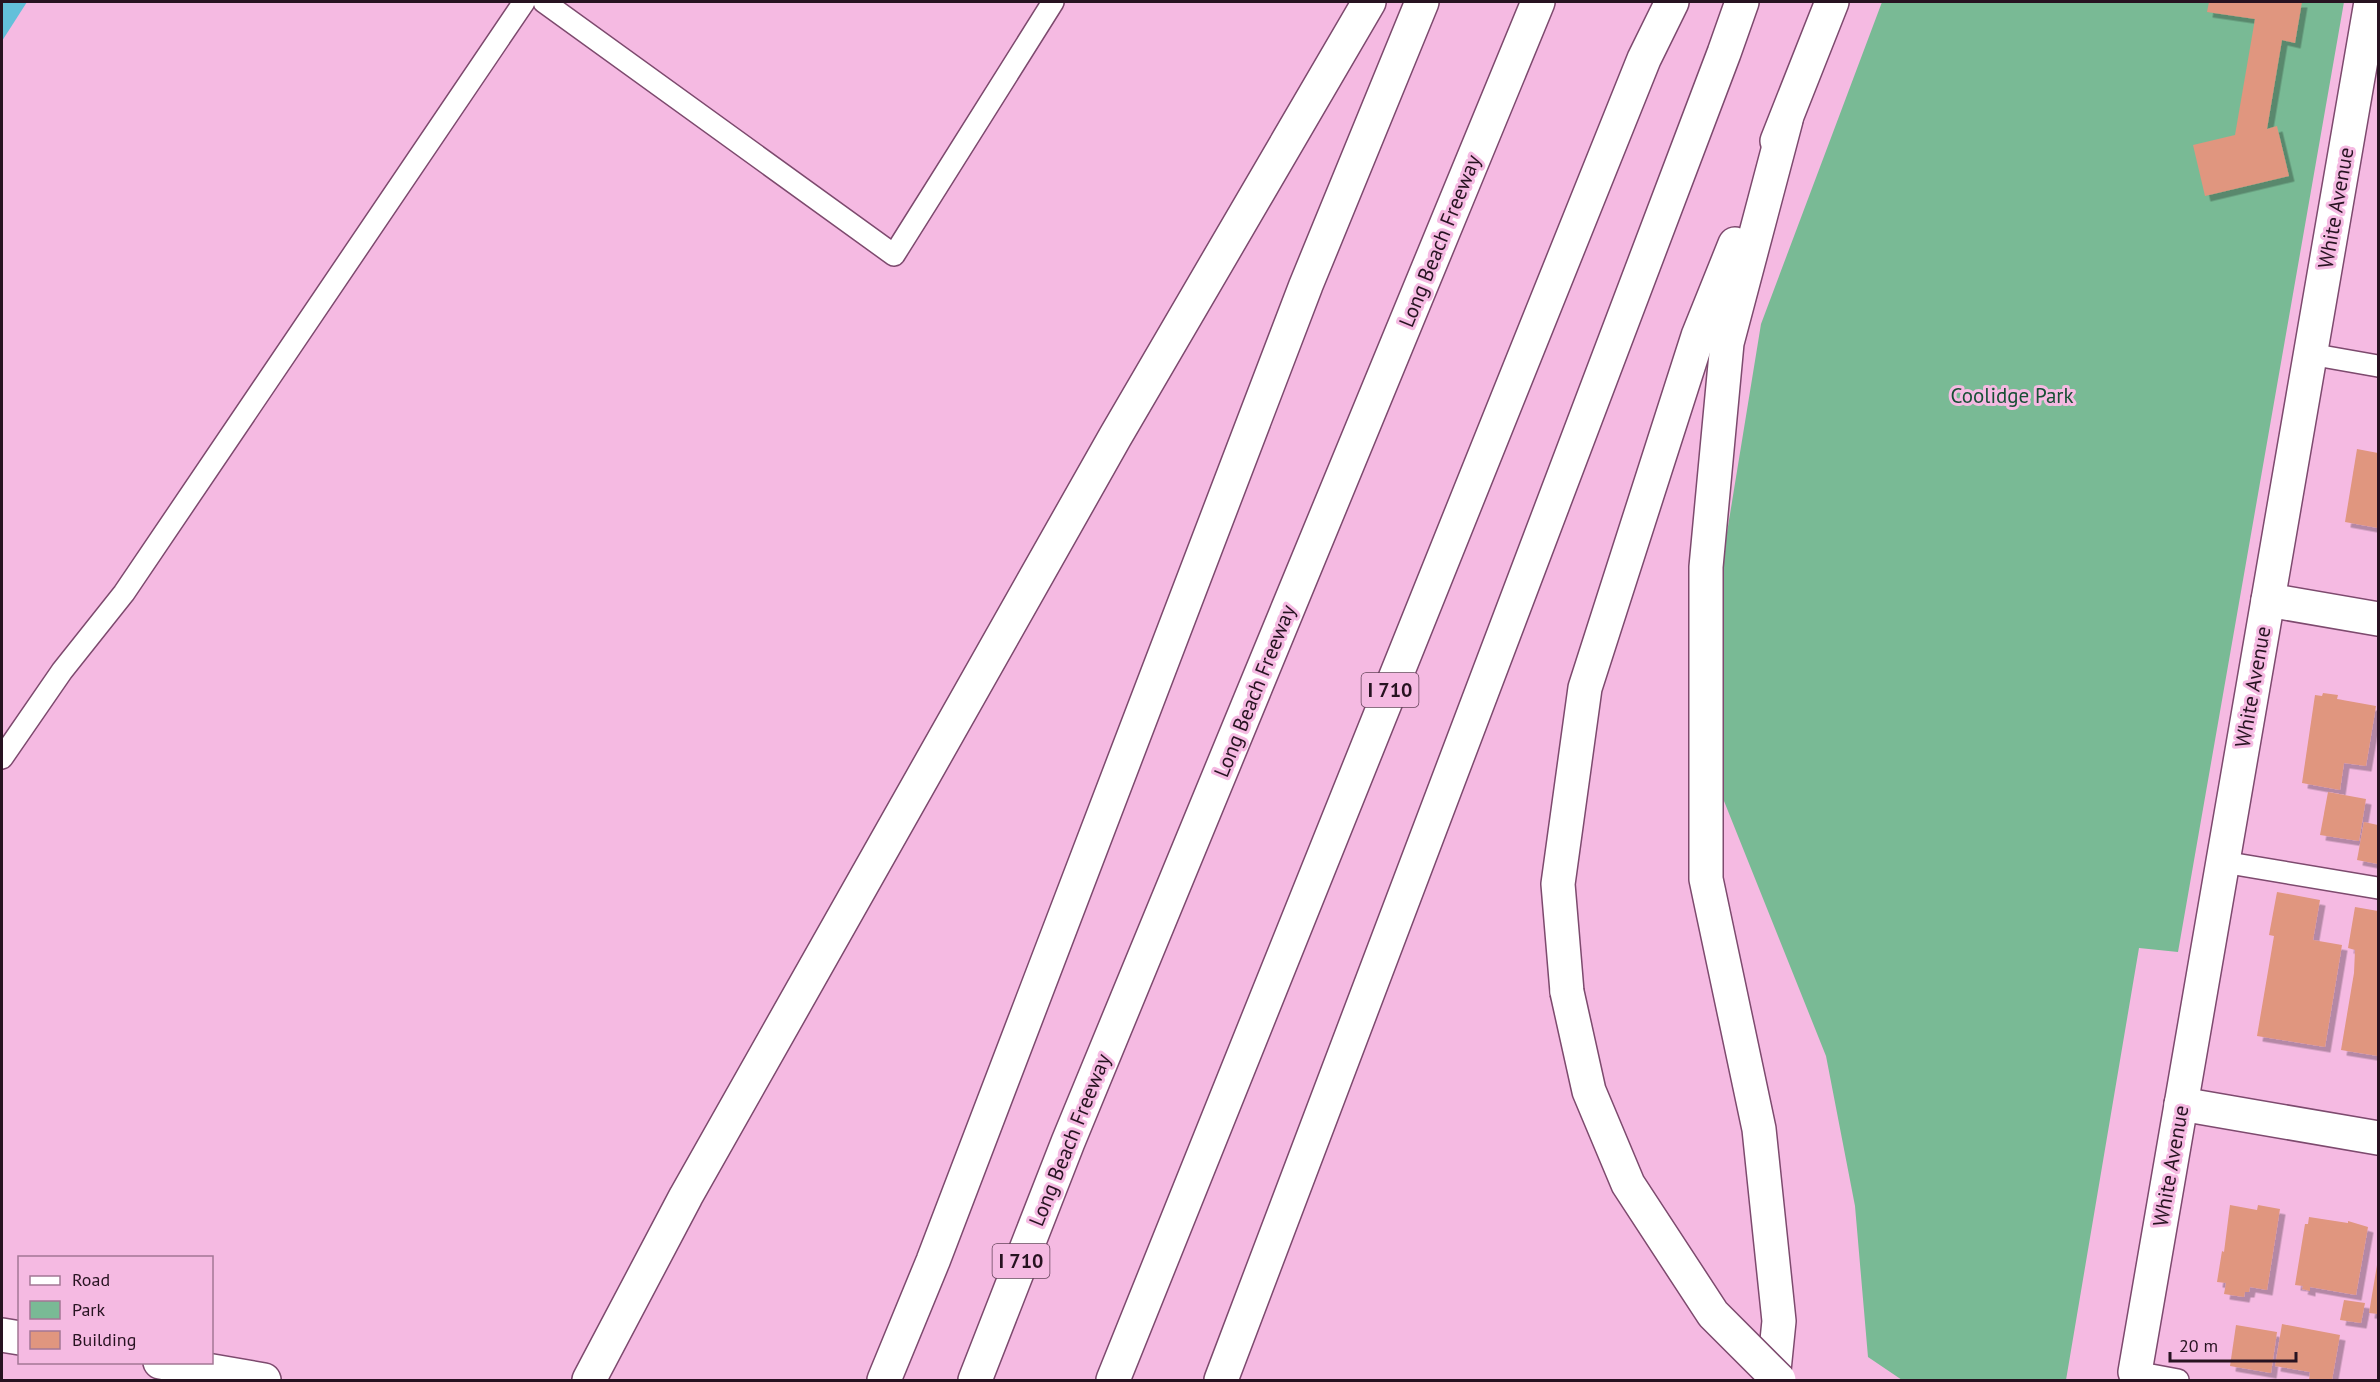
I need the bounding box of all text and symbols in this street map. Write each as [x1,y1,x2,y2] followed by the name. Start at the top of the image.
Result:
[2312,145,2359,271] street label: White Avenue
[1393,150,1487,331] street label: Long Beach Freeway
[1951,382,2074,409] park label: Coolidge Park
[1208,600,1302,781] street label: Long Beach Freeway
[2229,624,2276,750] street label: White Avenue
[1362,673,1418,707] road number: I 710
[1023,1049,1117,1230] street label: Long Beach Freeway
[2147,1103,2194,1229] street label: White Avenue
[992,1244,1050,1278] road number: I 710
[18,1256,213,1364] legend
[72,1268,110,1291] text: Road
[72,1298,105,1321] text: Park
[2170,1325,2296,1363] scale bar
[72,1328,136,1351] text: Building
[2179,1334,2218,1357] text: 20 m

